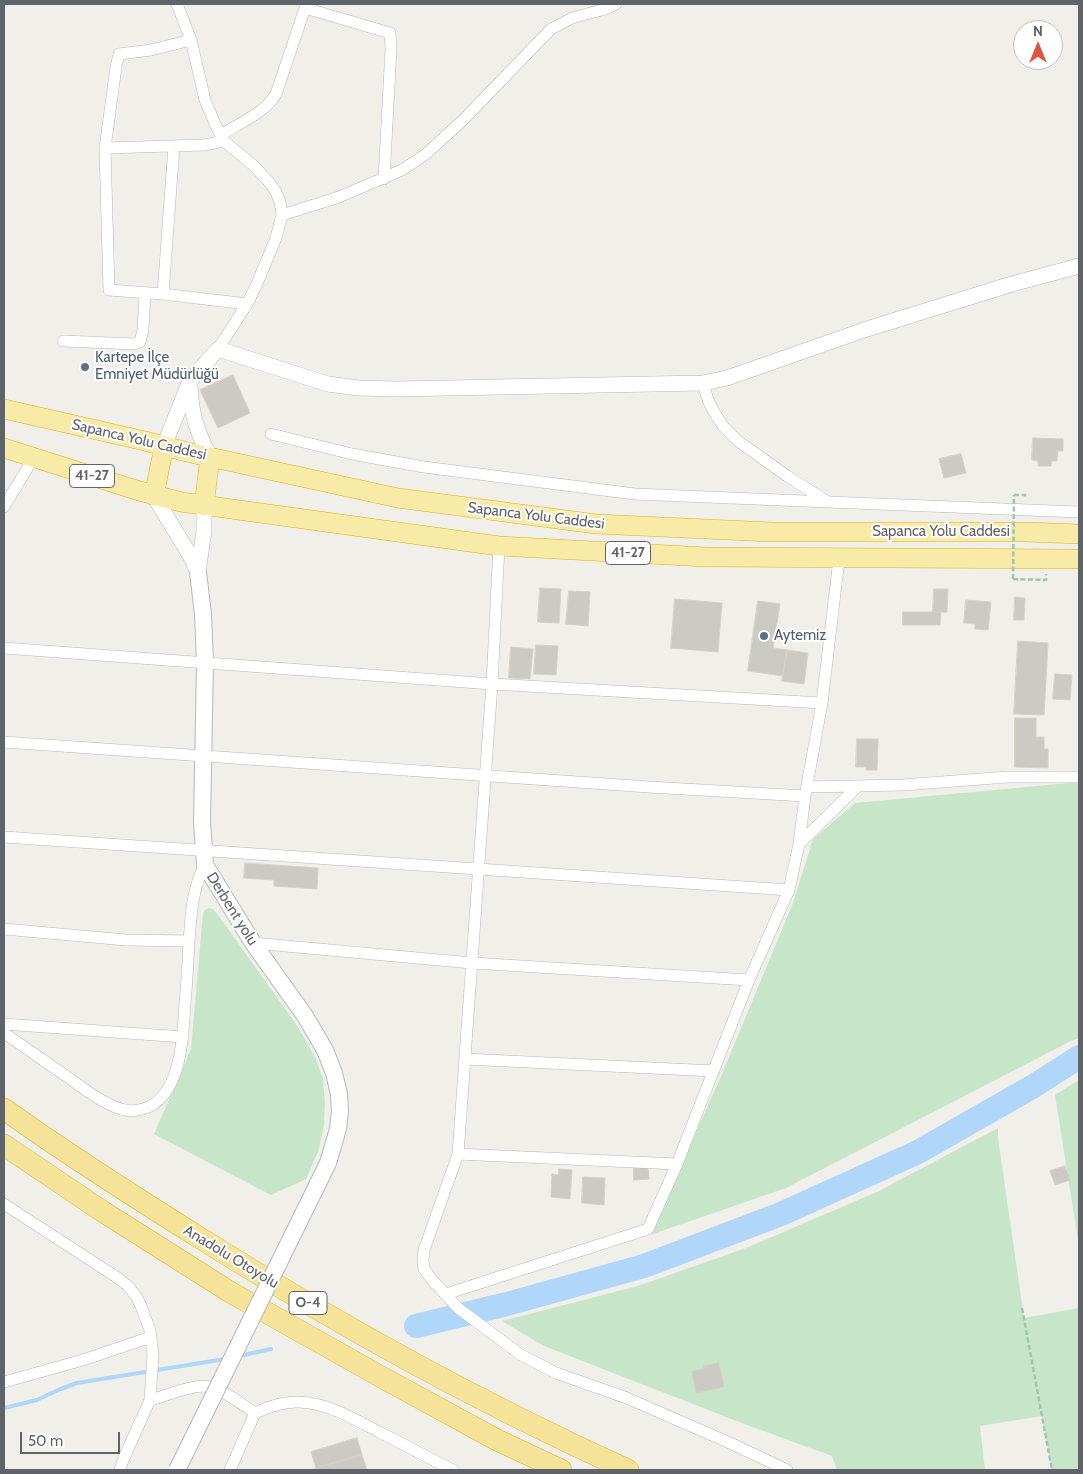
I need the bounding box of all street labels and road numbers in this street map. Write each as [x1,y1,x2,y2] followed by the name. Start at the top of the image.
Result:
[70,416,208,464] street label: Sapanca Yolu Caddesi
[70,464,114,488] road number: 41-27
[467,499,605,533] street label: Sapanca Yolu Caddesi
[872,523,1010,541] street label: Sapanca Yolu Caddesi
[606,542,650,564] road number: 41-27
[202,869,262,949] street label: Derbent yolu
[180,1222,282,1292] street label: Anadolu Otoyolu
[289,1292,327,1315] road number: O-4

